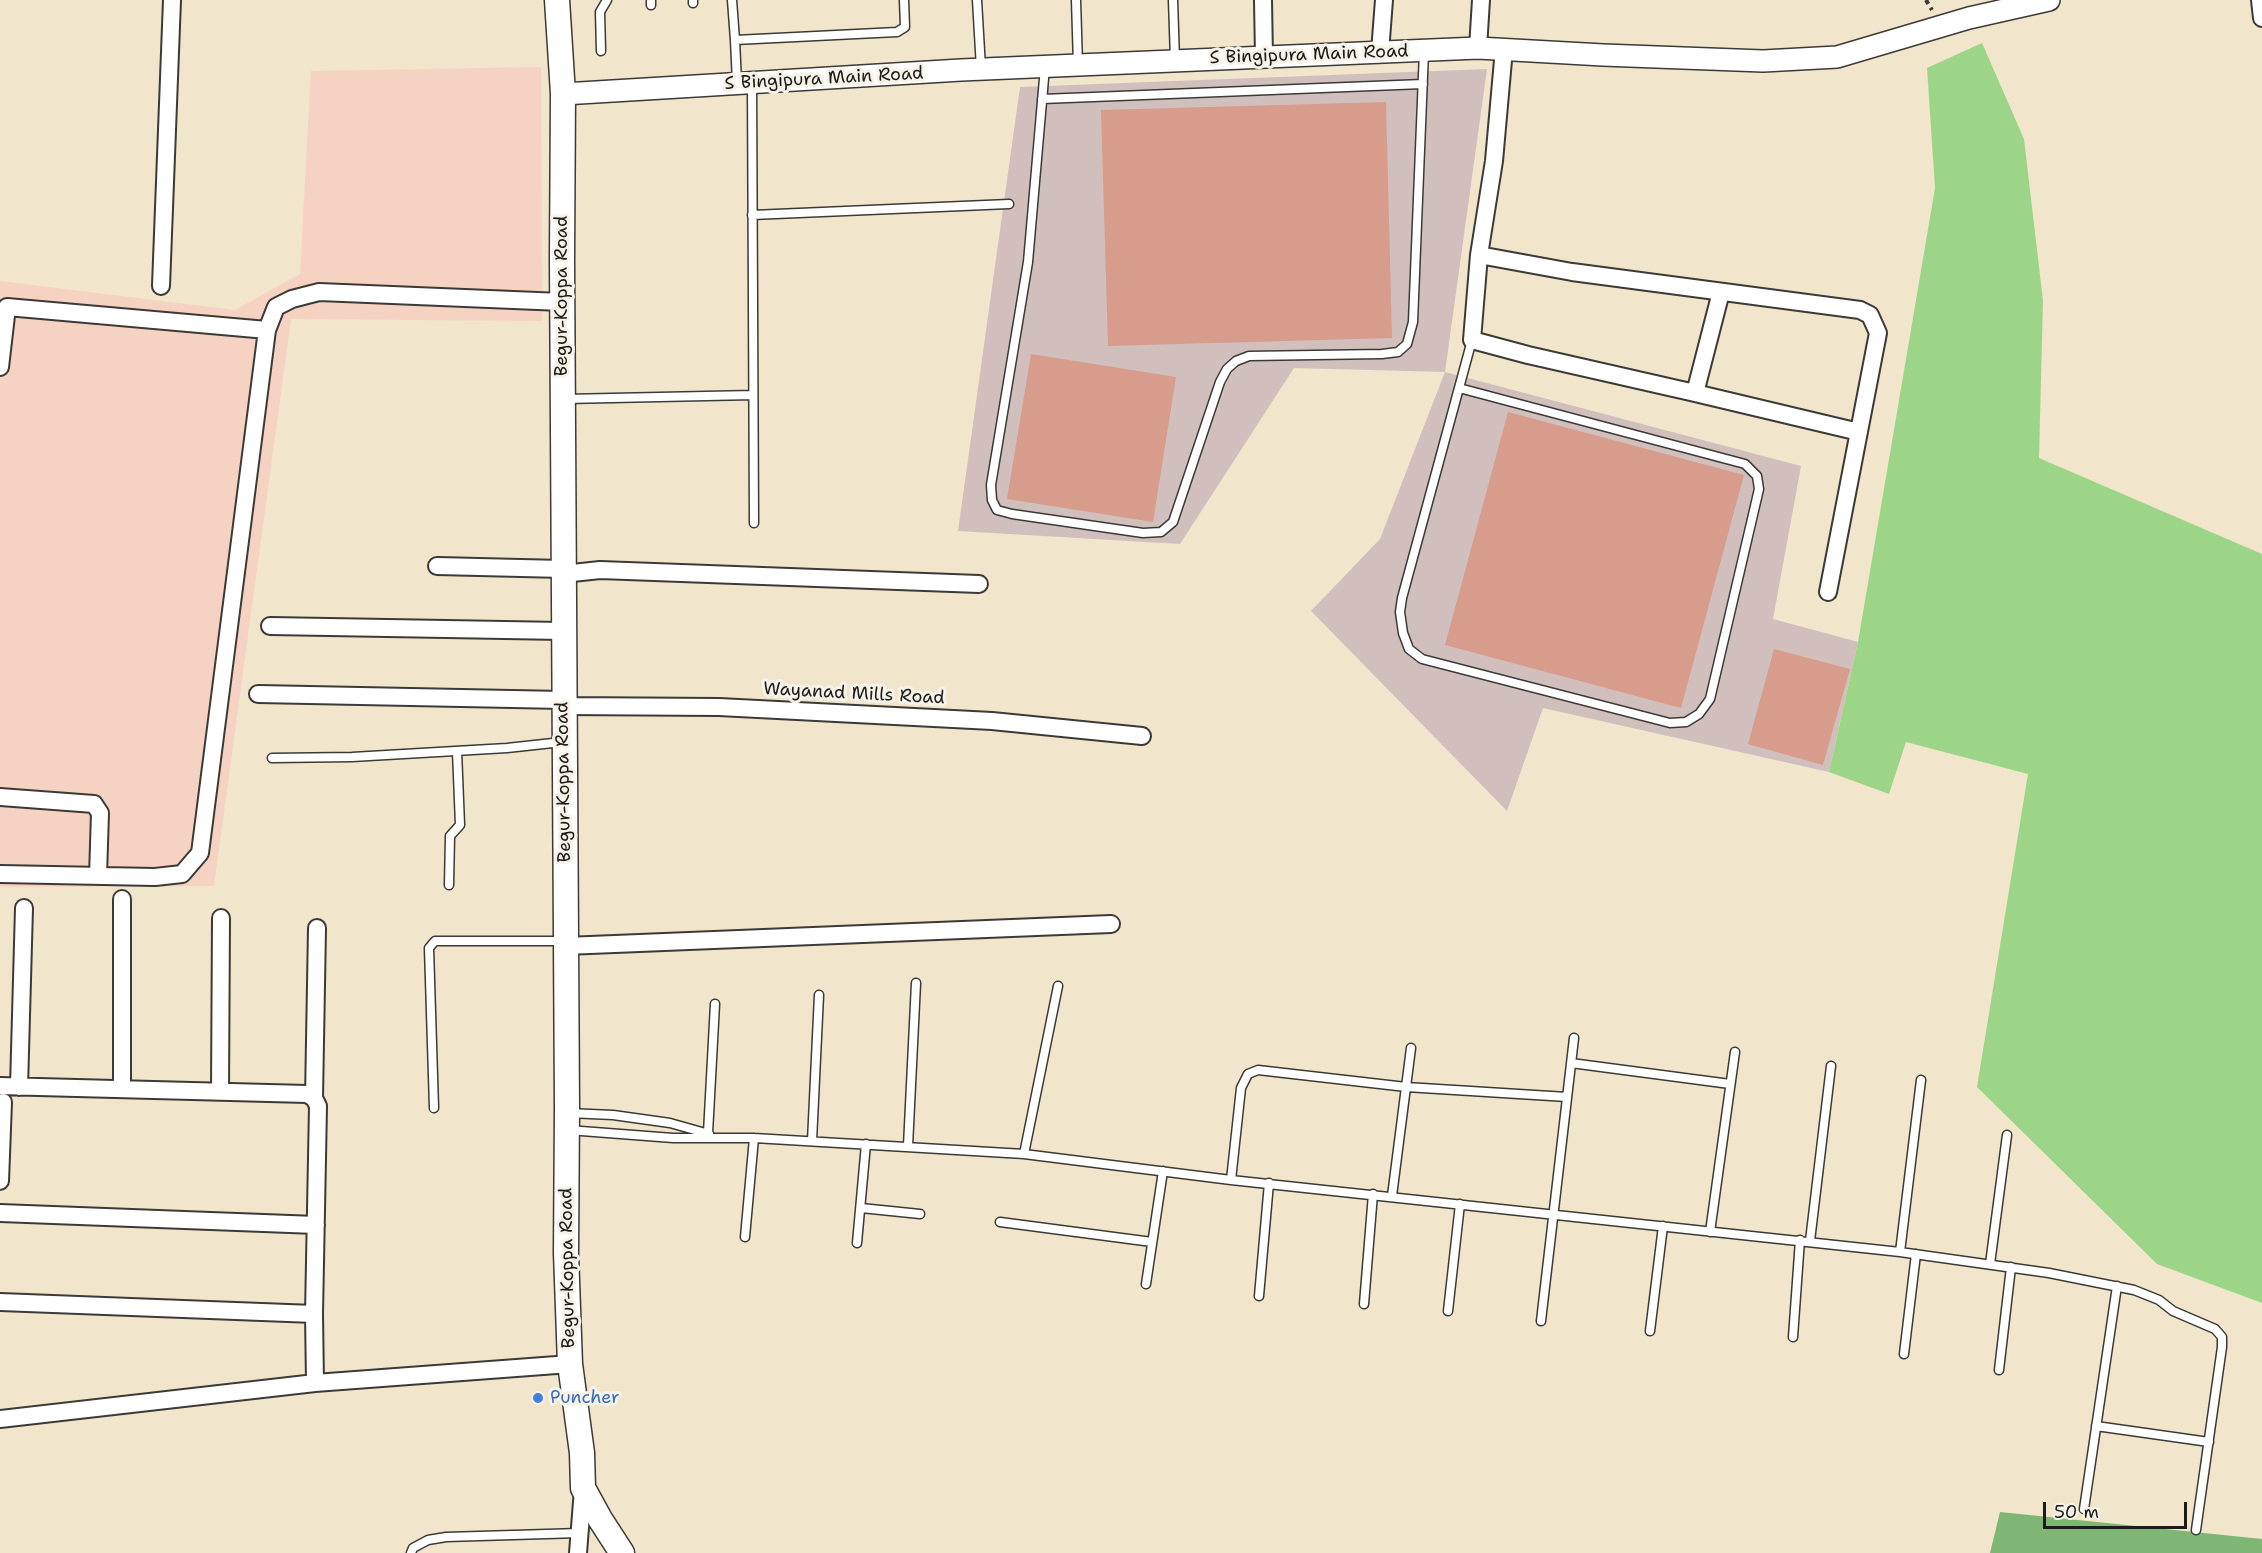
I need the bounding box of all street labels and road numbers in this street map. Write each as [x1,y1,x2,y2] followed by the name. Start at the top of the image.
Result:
[1209,41,1409,69] street label: S Bingipura Main Road
[724,63,924,95] street label: S Bingipura Main Road
[551,216,573,376] street label: Begur-Koppa Road
[763,678,945,710] street label: Wayanad Mills Road
[552,701,576,863] street label: Begur-Koppa Road
[556,1187,580,1349] street label: Begur-Koppa Road

